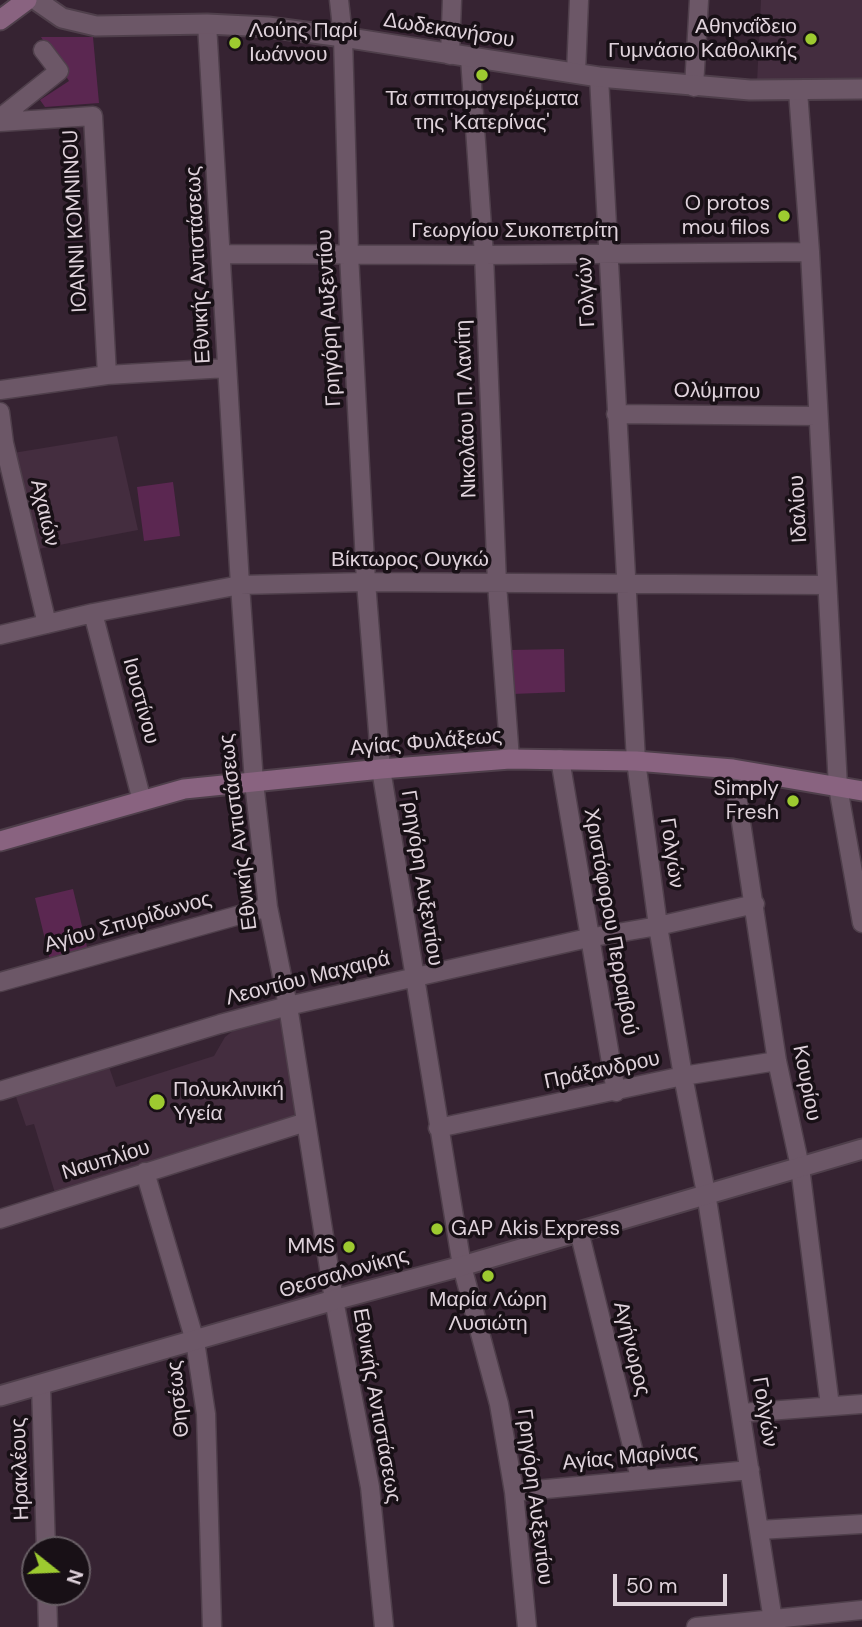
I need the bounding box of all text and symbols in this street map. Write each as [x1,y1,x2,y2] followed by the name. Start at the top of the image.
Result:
[382,8,516,54] street label: Δωδεκανήσου
[608,14,797,64] place label: Αθηναΐδειο Γυμνάσιο Καθολικής
[249,18,357,68] place label: Λούης Παρί Ιωάννου
[803,31,819,47] marker: Αθηναΐδειο Γυμνάσιο Καθολικής
[227,35,243,51] marker: Λούης Παρί Ιωάννου
[474,67,490,83] marker: Τα σπιτομαγειρέματα της 'Κατερίνας'
[385,86,579,136] place label: Τα σπιτομαγειρέματα της 'Κατερίνας'
[59,129,93,313] street label: IOANNI KOMNINOU
[181,166,217,364] street label: Εθνικής Αντιστάσεως
[682,191,770,241] place label: O protos mou filos
[776,208,792,224] marker: O protos mou filos
[411,218,619,244] street label: Γεωργίου Συκοπετρίτη
[313,229,347,407] street label: Γρηγόρη Αυξεντίου
[573,256,601,328] street label: Γολγών
[451,319,483,499] street label: Νικολάου Π. Λανίτη
[673,379,761,405] street label: Ολύμπου
[785,474,813,544] street label: Ιδαλίου
[24,477,64,549] street label: Αχαιών
[331,547,489,573] street label: Βίκτωρος Ουγκώ
[116,655,164,747] street label: Ιουστίνου
[349,724,503,762] street label: Αγίας Φυλάξεως
[214,732,264,932] street label: Εθνικής Αντιστάσεως
[714,776,779,826] place label: Simply Fresh
[395,788,447,968] street label: Γρηγόρη Αυξεντίου
[785,793,801,809] marker: Simply Fresh
[578,807,642,1037] street label: Χριστόφορου Περραιβού
[654,816,688,890] street label: Γολγών
[42,887,214,959] street label: Αγίου Σπυρίδωνος
[223,946,393,1012] street label: Λεοντίου Μαχαιρά
[786,1043,826,1123] street label: Κουρίου
[542,1046,662,1096] street label: Πράξανδρου
[173,1077,284,1127] place label: Πολυκλινική Υγεία
[147,1092,167,1112] marker: Πολυκλινική Υγεία
[59,1136,153,1186] street label: Ναυπλίου
[451,1216,620,1242] place label: GAP Akis Express
[429,1221,445,1237] marker: GAP Akis Express
[287,1234,335,1260] place label: MMS
[341,1239,357,1255] marker: MMS
[277,1244,411,1304] street label: Θεσσαλονίκης
[480,1268,496,1284] marker: Μαρία Λώρη Λυσιώτη
[429,1287,547,1337] place label: Μαρία Λώρη Λυσιώτη
[607,1299,655,1399] street label: Αγήνωρος
[346,1306,406,1506] street label: Εθνικής Αντιστάσεως
[162,1359,196,1439] street label: Θησέως
[746,1375,782,1449] street label: Γολγών
[511,1407,557,1587] street label: Γρηγόρη Αυξεντίου
[7,1417,35,1521] street label: Ηρακλέους
[561,1440,699,1476] street label: Αγίας Μαρίνας
[21,1536,91,1606] north arrow
[617,1560,731,1604] scale bar
[61,1567,89,1587] text: N
[626,1572,677,1600] text: 50 m

